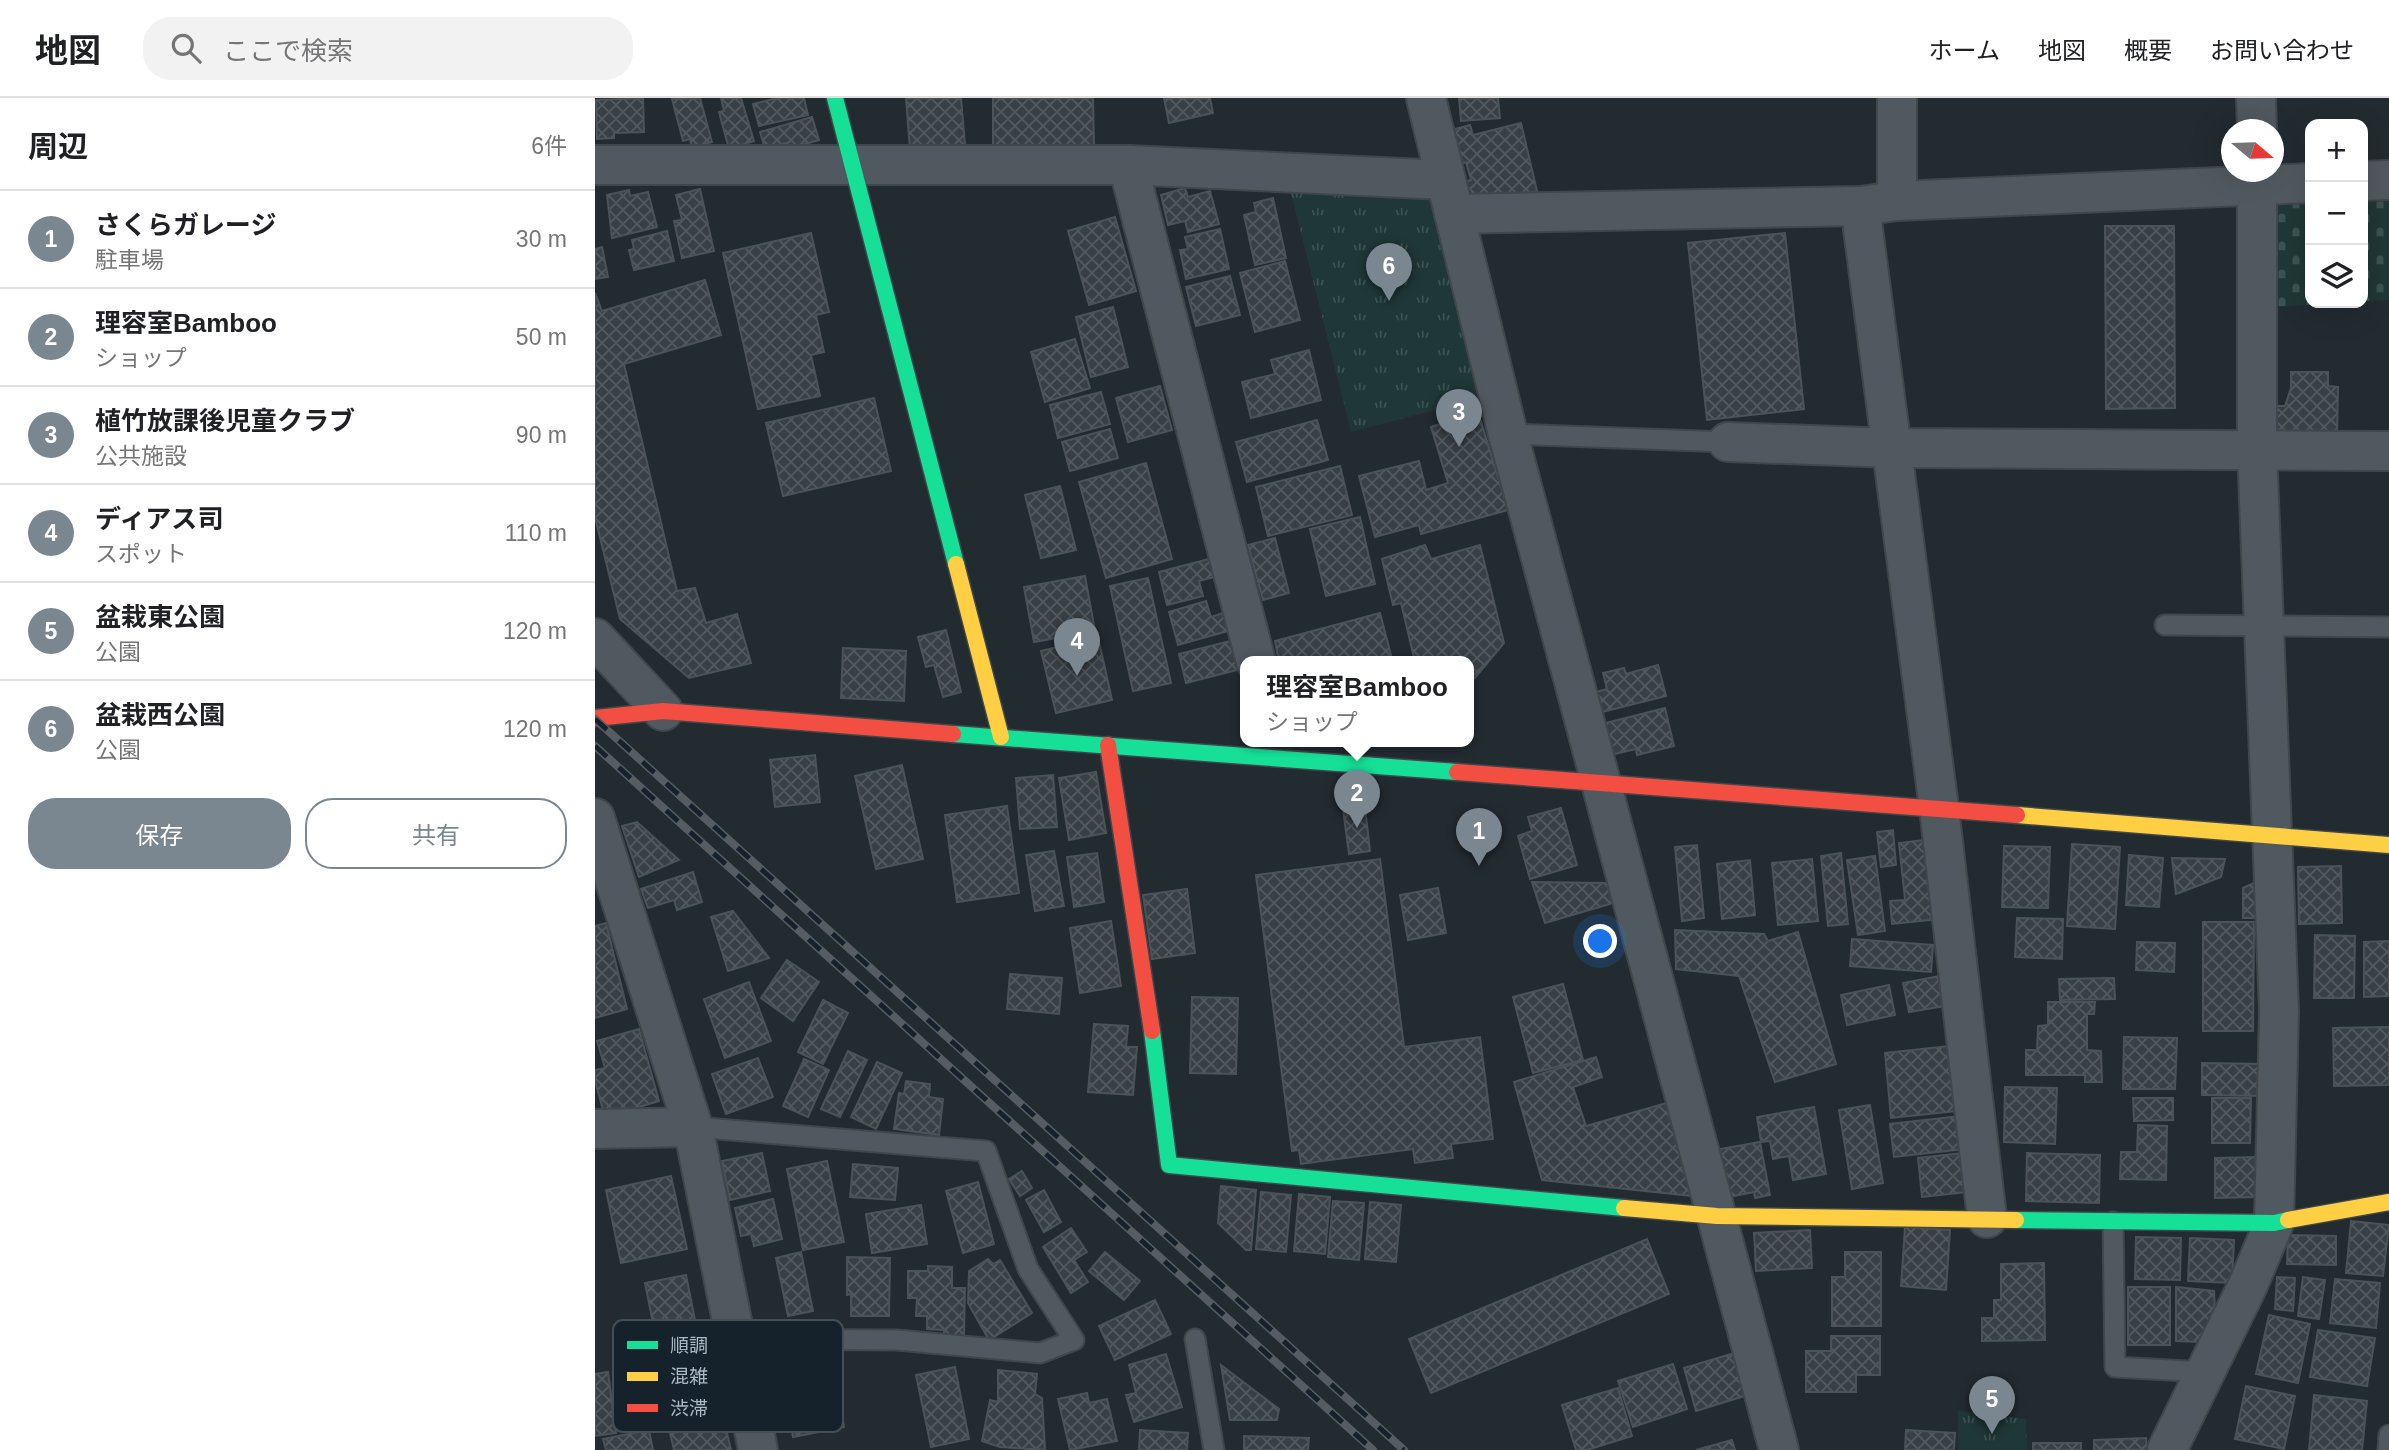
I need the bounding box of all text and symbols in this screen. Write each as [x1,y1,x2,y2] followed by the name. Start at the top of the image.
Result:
[143,17,633,80] search box
[167,29,205,67] icon: search
[35,32,101,69] text: 地図
[223,36,353,66] text: ここで検索
[1929,37,2000,64] text: ホーム
[2038,37,2086,64] text: 地図
[2124,37,2172,64] text: 概要
[2210,37,2354,64] text: お問い合わせ
[2221,119,2284,182] north arrow
[2305,119,2368,308] map controls
[2305,119,2368,182] button: +
[28,130,88,163] text: 周辺
[531,133,567,159] text: 6件
[2305,182,2368,245] button: −
[95,210,276,240] text: さくらガレージ
[45,226,57,252] text: 1
[516,226,567,252] text: 30 m
[1366,243,1412,301] pin: 6
[2305,245,2368,308] button: layers
[95,247,164,273] text: 駐車場
[95,308,277,338] text: 理容室Bamboo
[45,324,57,350] text: 2
[516,324,567,350] text: 50 m
[95,345,187,371] text: ショップ
[1436,389,1482,447] pin: 3
[95,406,355,436] text: 植竹放課後児童クラブ
[45,422,57,448] text: 3
[516,422,567,448] text: 90 m
[95,443,187,469] text: 公共施設
[95,504,223,534] text: ディアス司
[45,520,57,546] text: 4
[505,520,567,546] text: 110 m
[95,541,187,567] text: スポット
[95,602,225,632] text: 盆栽東公園
[45,618,57,644] text: 5
[503,618,567,644] text: 120 m
[1054,618,1100,676] pin: 4
[95,639,141,665] text: 公園
[1240,656,1474,747] popup
[1266,672,1448,702] text: 理容室Bamboo
[95,700,225,730] text: 盆栽西公園
[1266,709,1358,735] text: ショップ
[45,716,57,742] text: 6
[503,716,567,742] text: 120 m
[95,737,141,763] text: 公園
[1334,770,1380,828] pin: 2
[28,798,291,869] button: 保存
[305,798,567,869] button: 共有
[1456,808,1502,866] pin: 1
[1583,924,1617,958] your location
[613,1320,843,1432] legend
[670,1335,708,1356] text: 順調
[670,1366,708,1387] text: 混雑
[1969,1376,2015,1434] pin: 5
[670,1398,708,1419] text: 渋滞

